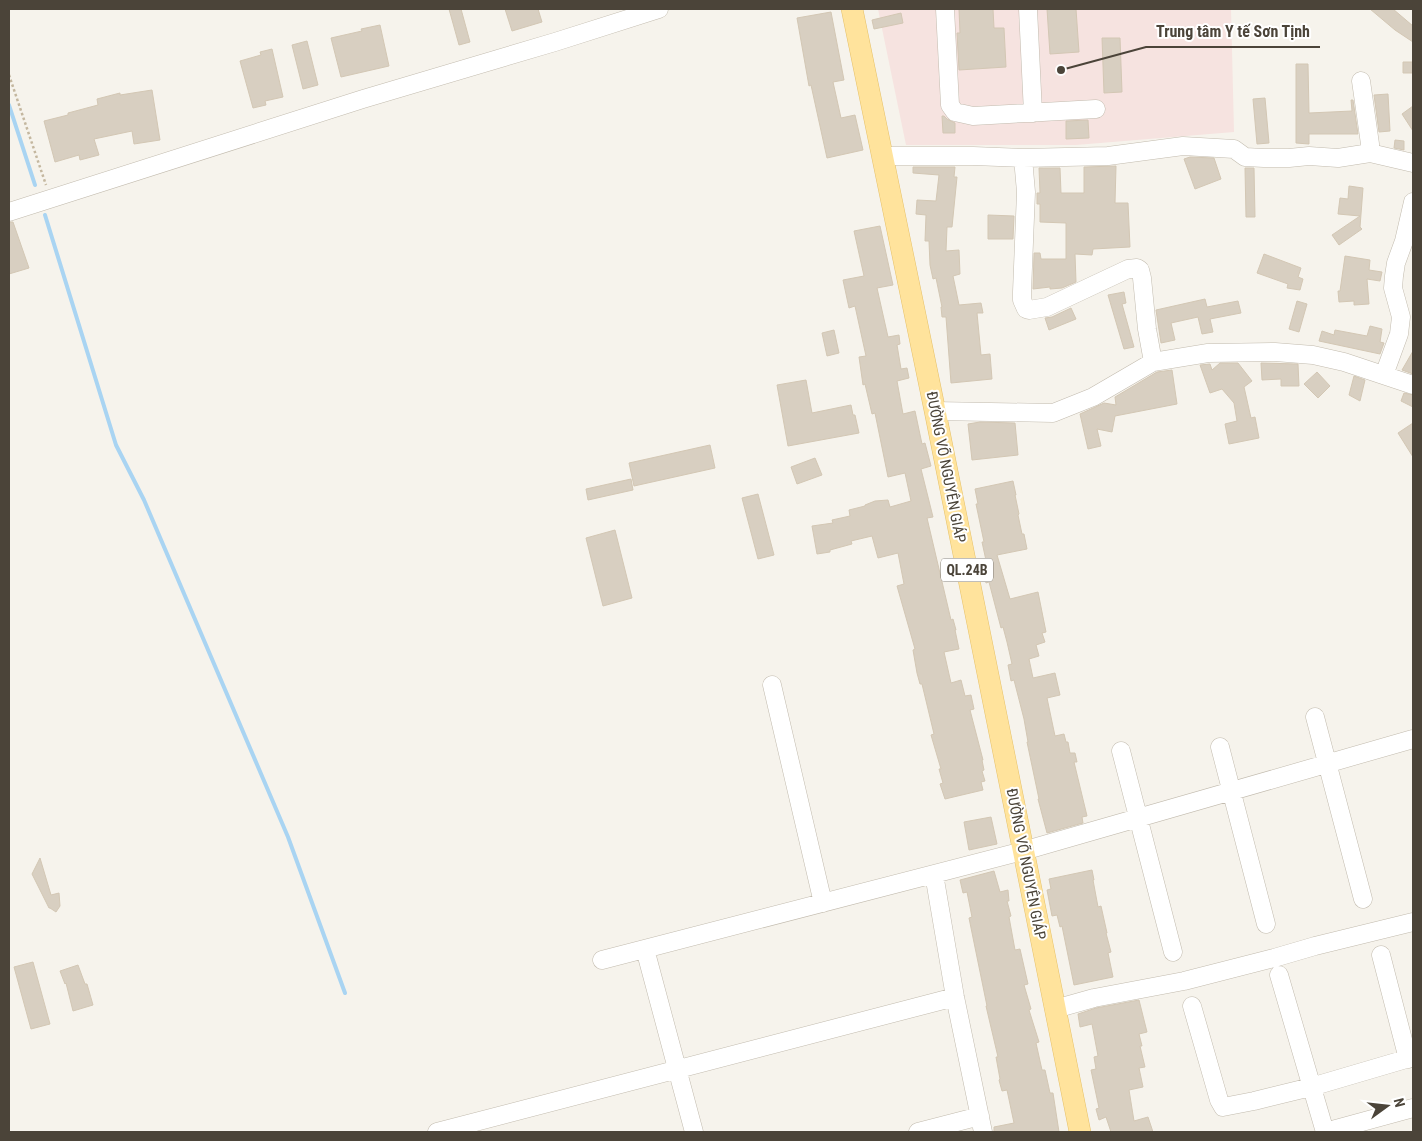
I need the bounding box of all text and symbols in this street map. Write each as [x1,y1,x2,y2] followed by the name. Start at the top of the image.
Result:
[1146,16,1320,47] callout: Trung tâm Y tế Sơn Tịnh
[1156,22,1310,41] text: Trung tâm Y tế Sơn Tịnh
[923,390,969,544] street label: ĐƯỜNG VÕ NGUYÊN GIÁP
[941,558,993,582] road number: QL.24B
[1003,787,1049,941] street label: ĐƯỜNG VÕ NGUYÊN GIÁP
[1362,1081,1412,1131] north arrow
[1391,1096,1408,1109] text: N

